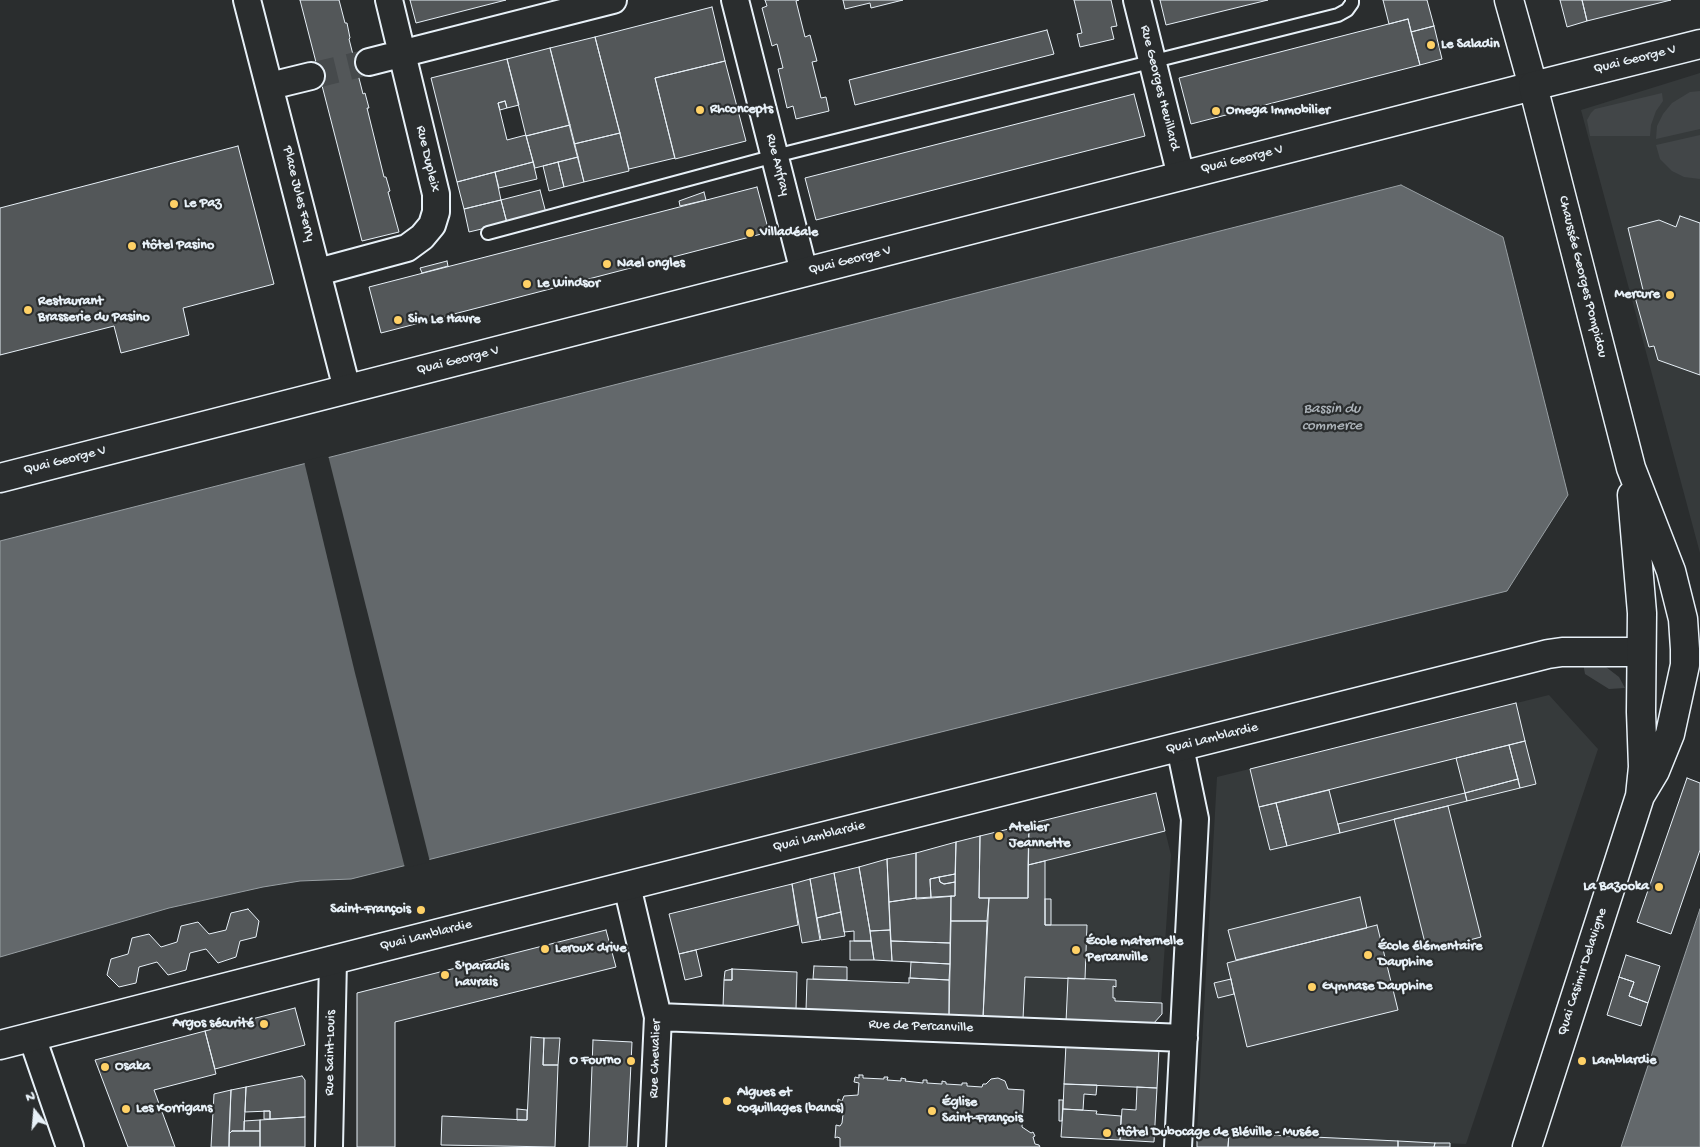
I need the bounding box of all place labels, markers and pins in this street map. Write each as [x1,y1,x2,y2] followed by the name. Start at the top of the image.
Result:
[1441,37,1500,53] place label: Le Saladin
[1425,39,1437,51] marker: Le Saladin
[710,102,773,118] place label: Rhconcepts
[1226,103,1330,119] place label: Omega Immobilier
[694,104,706,116] marker: Rhconcepts
[1210,105,1222,117] marker: Omega Immobilier
[184,196,221,212] place label: Le Paz
[168,198,180,210] marker: Le Paz
[760,225,818,241] place label: Villadéale
[744,227,756,239] marker: Villadéale
[142,238,214,254] place label: Hôtel Pasino
[126,240,138,252] marker: Hôtel Pasino
[617,256,685,272] place label: Nael ongles
[601,258,613,270] marker: Nael ongles
[537,276,600,292] place label: Le Windsor
[521,278,533,290] marker: Le Windsor
[1615,287,1660,303] place label: Mercure
[1664,289,1676,301] marker: Mercure
[38,294,150,326] place label: Restaurant Brasserie du Pasino
[22,304,34,316] marker: Restaurant Brasserie du Pasino
[408,312,481,328] place label: Sim Le Havre
[392,314,404,326] marker: Sim Le Havre
[1009,820,1071,852] place label: Atelier Jeannette
[993,830,1005,842] marker: Atelier Jeannette
[1583,879,1649,895] place label: La Bazooka
[1653,881,1665,893] marker: La Bazooka
[330,902,411,918] place label: Saint-François
[415,904,427,916] marker: Saint-François
[1086,934,1183,966] place label: École maternelle Percanville
[1378,939,1482,972] place label: École élémentaire Dauphine
[555,941,626,957] place label: Leroux drive
[539,943,551,955] marker: Leroux drive
[1070,944,1082,956] marker: École maternelle Percanville
[1362,949,1374,961] marker: École élémentaire Dauphine
[455,959,509,992] place label: S'paradis havrais
[439,969,451,981] marker: S'paradis havrais
[1322,979,1433,995] place label: Gymnase Dauphine
[1306,981,1318,993] marker: Gymnase Dauphine
[172,1016,254,1032] place label: Argos sécurité
[258,1018,270,1030] marker: Argos sécurité
[569,1053,621,1069] place label: O Fourno
[1592,1053,1657,1069] place label: Lamblardie
[625,1055,637,1067] marker: O Fourno
[1576,1055,1588,1067] marker: Lamblardie
[115,1059,150,1075] place label: Osaka
[99,1061,111,1073] marker: Osaka
[737,1085,844,1118] place label: Algues et coquillages (bancs)
[721,1095,733,1107] marker: Algues et coquillages (bancs)
[942,1095,1023,1128] place label: Église Saint-François
[136,1101,212,1117] place label: Les Korrigans
[120,1103,132,1115] marker: Les Korrigans
[926,1105,938,1117] marker: Église Saint-François
[1117,1125,1319,1141] place label: Hôtel Dubocage de Bléville - Musée
[1101,1127,1113,1139] marker: Hôtel Dubocage de Bléville - Musée

